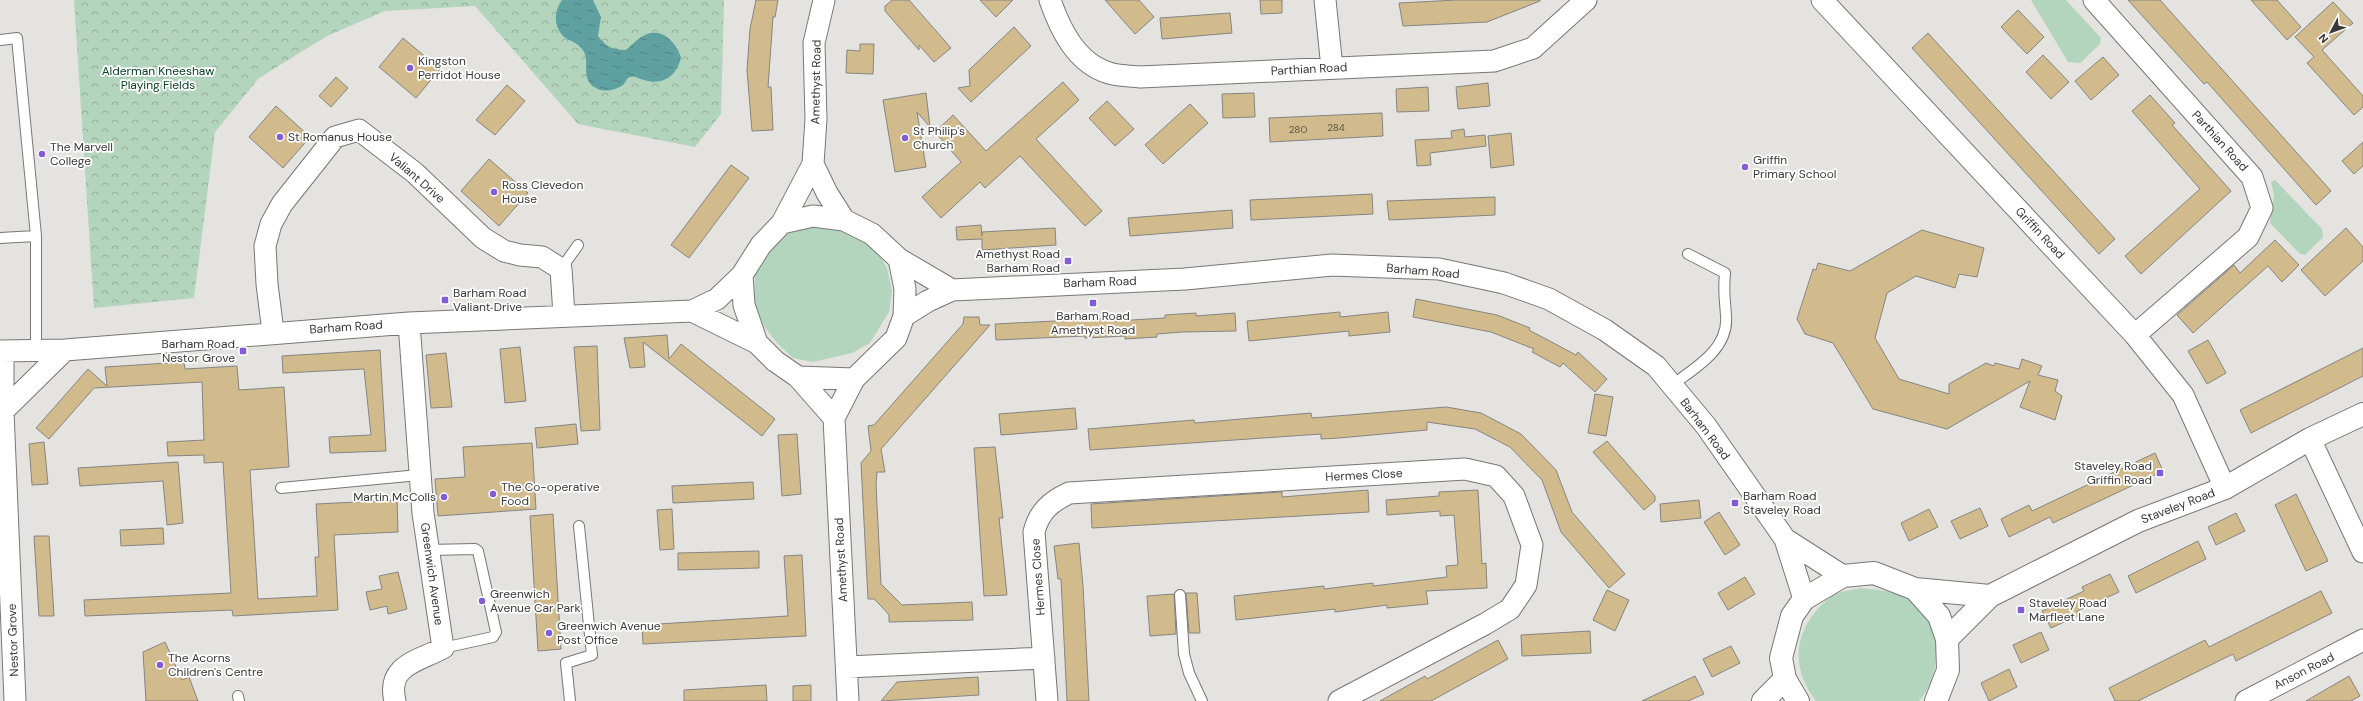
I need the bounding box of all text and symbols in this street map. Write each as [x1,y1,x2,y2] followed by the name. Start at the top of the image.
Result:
[2311,12,2351,52] north arrow
[2316,31,2331,46] text: N
[807,40,825,124] street label: Amethyst Road
[418,53,501,83] place label: Kingston Perridot House
[1270,59,1348,79] street label: Parthian Road
[102,63,214,93] park label: Alderman Kneeshaw Playing Fields
[405,63,415,73] marker: Kingston Perridot House
[2188,107,2252,175] street label: Parthian Road
[1327,121,1345,134] house number: 284
[913,123,965,153] place label: St Philip's Church
[1289,123,1307,136] house number: 280
[288,129,392,145] place label: St Romanus House
[275,132,285,142] marker: St Romanus House
[900,133,910,143] marker: St Philip's Church
[50,139,113,169] place label: The Marvell College
[37,149,47,159] marker: The Marvell College
[386,149,448,207] street label: Valiant Drive
[1753,152,1836,182] place label: Griffin Primary School
[1740,162,1750,172] marker: Griffin Primary School
[502,177,583,207] place label: Ross Clevedon House
[489,187,499,197] marker: Ross Clevedon House
[2012,204,2068,262] street label: Griffin Road
[975,246,1060,276] place label: Amethyst Road Barham Road
[1063,256,1073,266] marker: Amethyst Road Barham Road
[1386,260,1460,282] street label: Barham Road
[1063,273,1137,291] street label: Barham Road
[453,285,526,315] place label: Barham Road Valiant Drive
[440,295,450,305] marker: Barham Road Valiant Drive
[1088,298,1098,308] marker: Barham Road Amethyst Road
[1051,308,1135,338] place label: Barham Road Amethyst Road
[309,316,383,338] street label: Barham Road
[162,336,235,366] place label: Barham Road Nestor Grove
[238,346,248,356] marker: Barham Road Nestor Grove
[1677,395,1733,463] street label: Barham Road
[2074,458,2152,488] place label: Staveley Road Griffin Road
[1325,465,1403,485] street label: Hermes Close
[2155,468,2165,478] marker: Staveley Road Griffin Road
[501,479,600,509] place label: The Co-operative Food
[2139,485,2217,527] street label: Staveley Road
[1743,488,1821,518] place label: Barham Road Staveley Road
[353,489,436,505] place label: Martin McColls
[488,489,498,499] marker: The Co-operative Food
[439,492,449,502] marker: Martin McColls
[1730,498,1740,508] marker: Barham Road Staveley Road
[831,517,851,603] street label: Amethyst Road
[417,522,447,627] street label: Greenwich Avenue
[1027,538,1049,616] street label: Hermes Close
[490,586,580,616] place label: Greenwich Avenue Car Park
[2029,595,2107,625] place label: Staveley Road Marfleet Lane
[477,596,487,606] marker: Greenwich Avenue Car Park
[4,603,22,677] street label: Nestor Grove
[2016,605,2026,615] marker: Staveley Road Marfleet Lane
[557,618,661,648] place label: Greenwich Avenue Post Office
[544,628,554,638] marker: Greenwich Avenue Post Office
[2271,649,2337,693] street label: Anson Road
[168,650,263,680] place label: The Acorns Children's Centre
[155,660,165,670] marker: The Acorns Children's Centre

